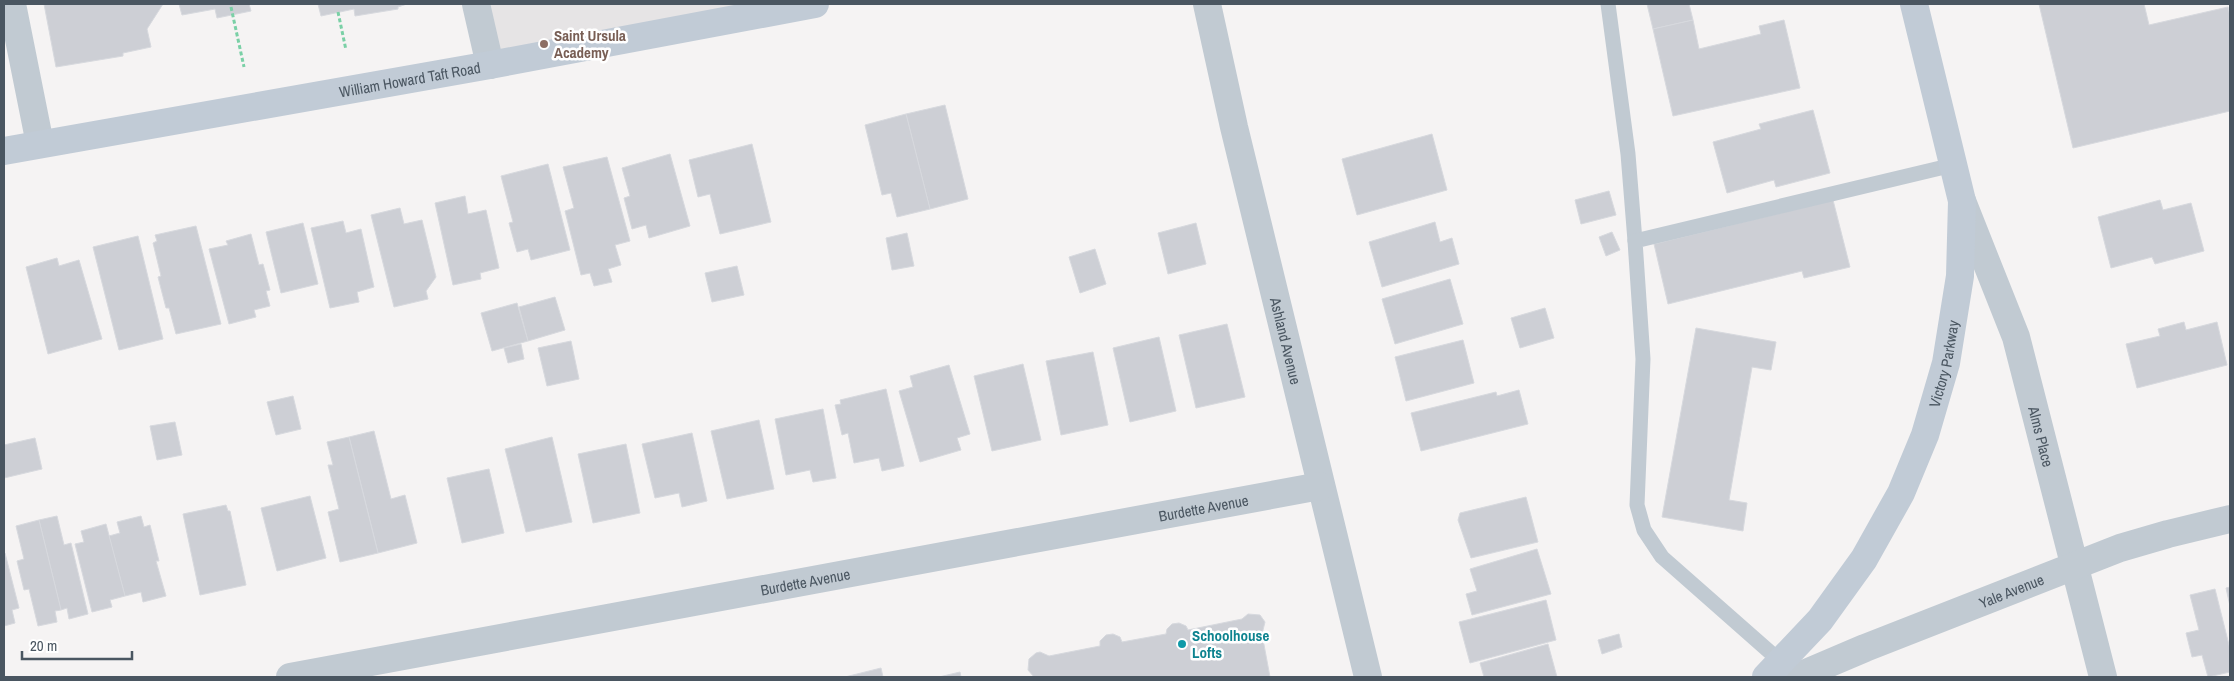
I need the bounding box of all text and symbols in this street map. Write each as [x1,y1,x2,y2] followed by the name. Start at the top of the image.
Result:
[554,25,626,63] place label: Saint Ursula Academy
[538,38,550,50] marker: Saint Ursula Academy
[337,56,482,102] street label: William Howard Taft Road
[1265,294,1307,387] street label: Ashland Avenue
[1923,318,1963,410] street label: Victory Parkway
[2023,403,2059,469] street label: Alms Place
[1157,489,1250,526] street label: Burdette Avenue
[759,563,852,600] street label: Burdette Avenue
[1976,568,2047,613] street label: Yale Avenue
[1192,625,1269,663] place label: Schoolhouse Lofts
[22,628,132,660] scale bar
[30,635,57,656] text: 20 m
[1176,638,1188,650] marker: Schoolhouse Lofts

